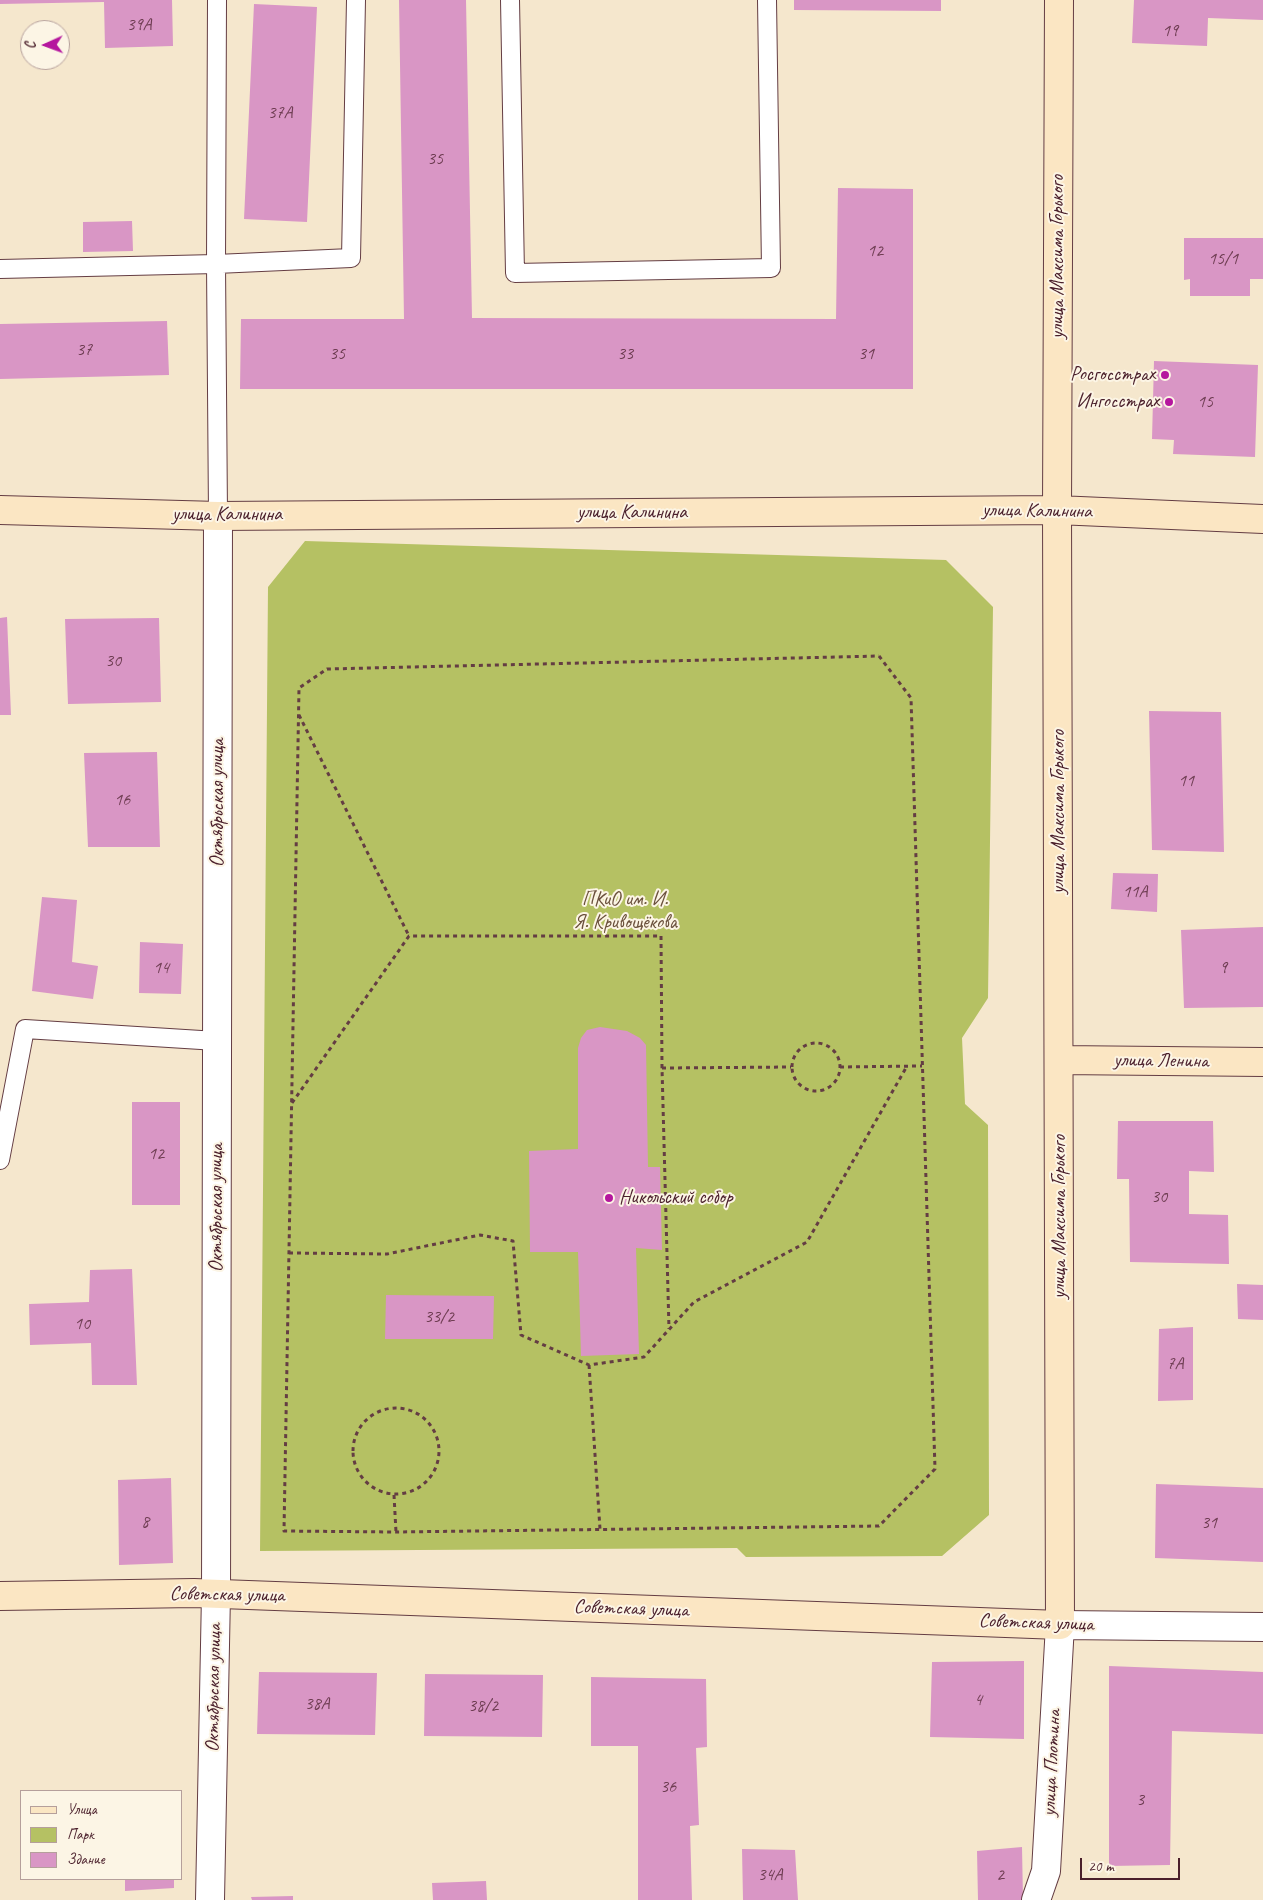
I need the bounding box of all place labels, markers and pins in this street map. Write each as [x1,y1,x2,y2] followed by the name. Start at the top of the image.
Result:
[1070,363,1155,387] place label: Росгосстрах
[1159,369,1171,381] marker: Росгосстрах
[1076,390,1159,414] place label: Ингосстрах
[1163,396,1175,408] marker: Ингосстрах
[619,1186,733,1210] place label: Никольский собор
[603,1192,615,1204] marker: Никольский собор

